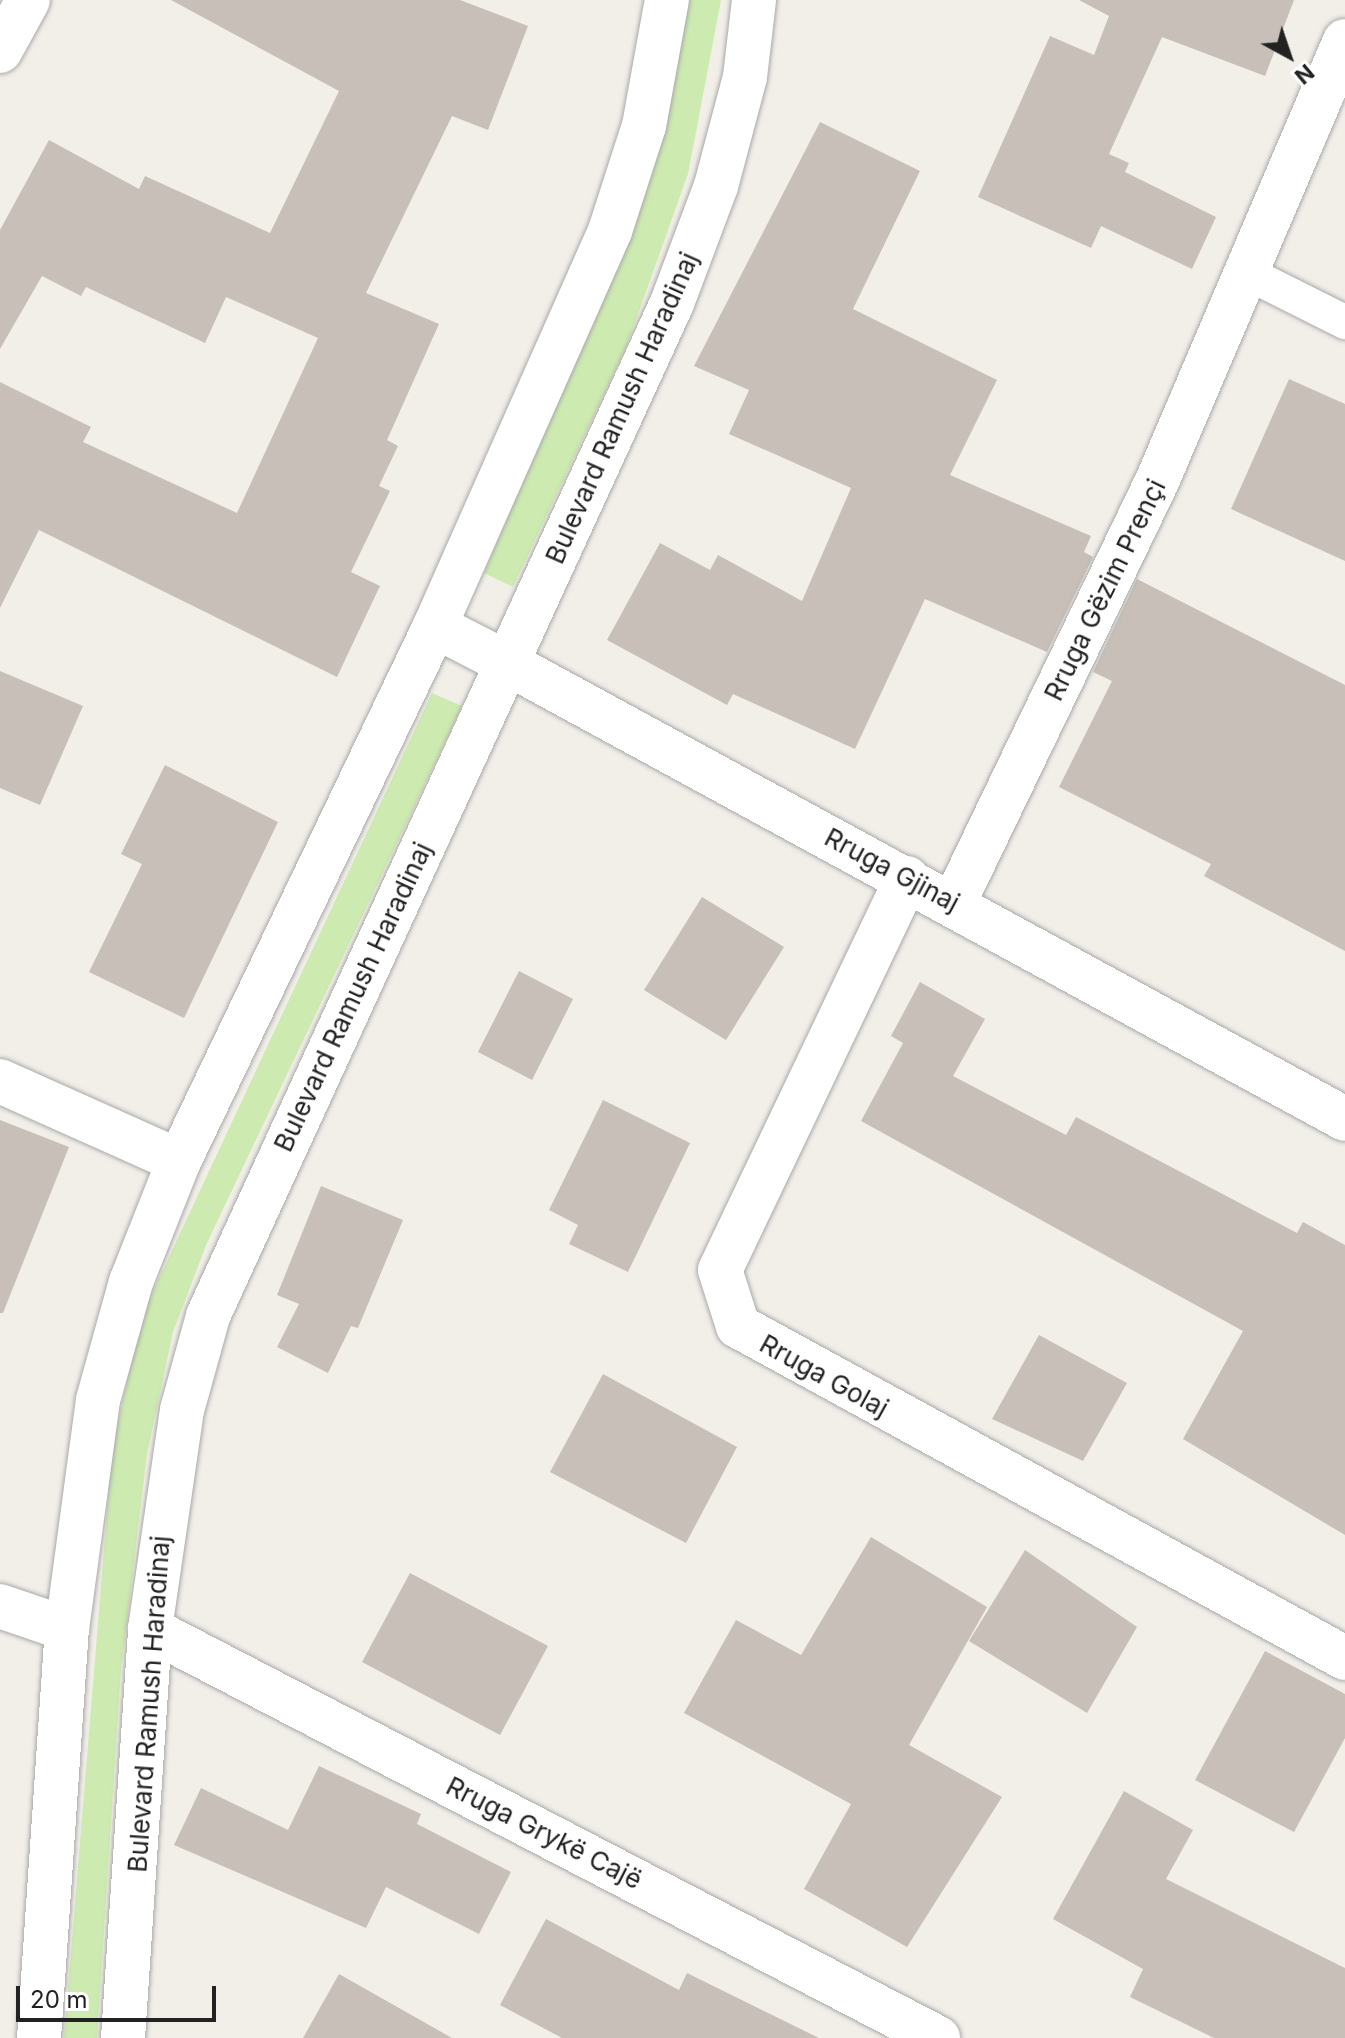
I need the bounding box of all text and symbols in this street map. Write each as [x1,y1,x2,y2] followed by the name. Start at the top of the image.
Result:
[1249,16,1329,96] north arrow
[1290,59,1319,90] text: N
[539,247,705,569] street label: Bulevard Ramush Haradinaj
[1038,474,1172,706] street label: Rruga Gëzim Prençi
[819,821,965,919] street label: Rruga Gjinaj
[268,837,438,1157] street label: Bulevard Ramush Haradinaj
[754,1328,894,1424] street label: Rruga Golaj
[122,1535,176,1873] street label: Bulevard Ramush Haradinaj
[441,1770,647,1896] street label: Rruga Grykë Cajë
[20,1970,220,2020] scale bar
[30,1985,88,2014] text: 20 m

